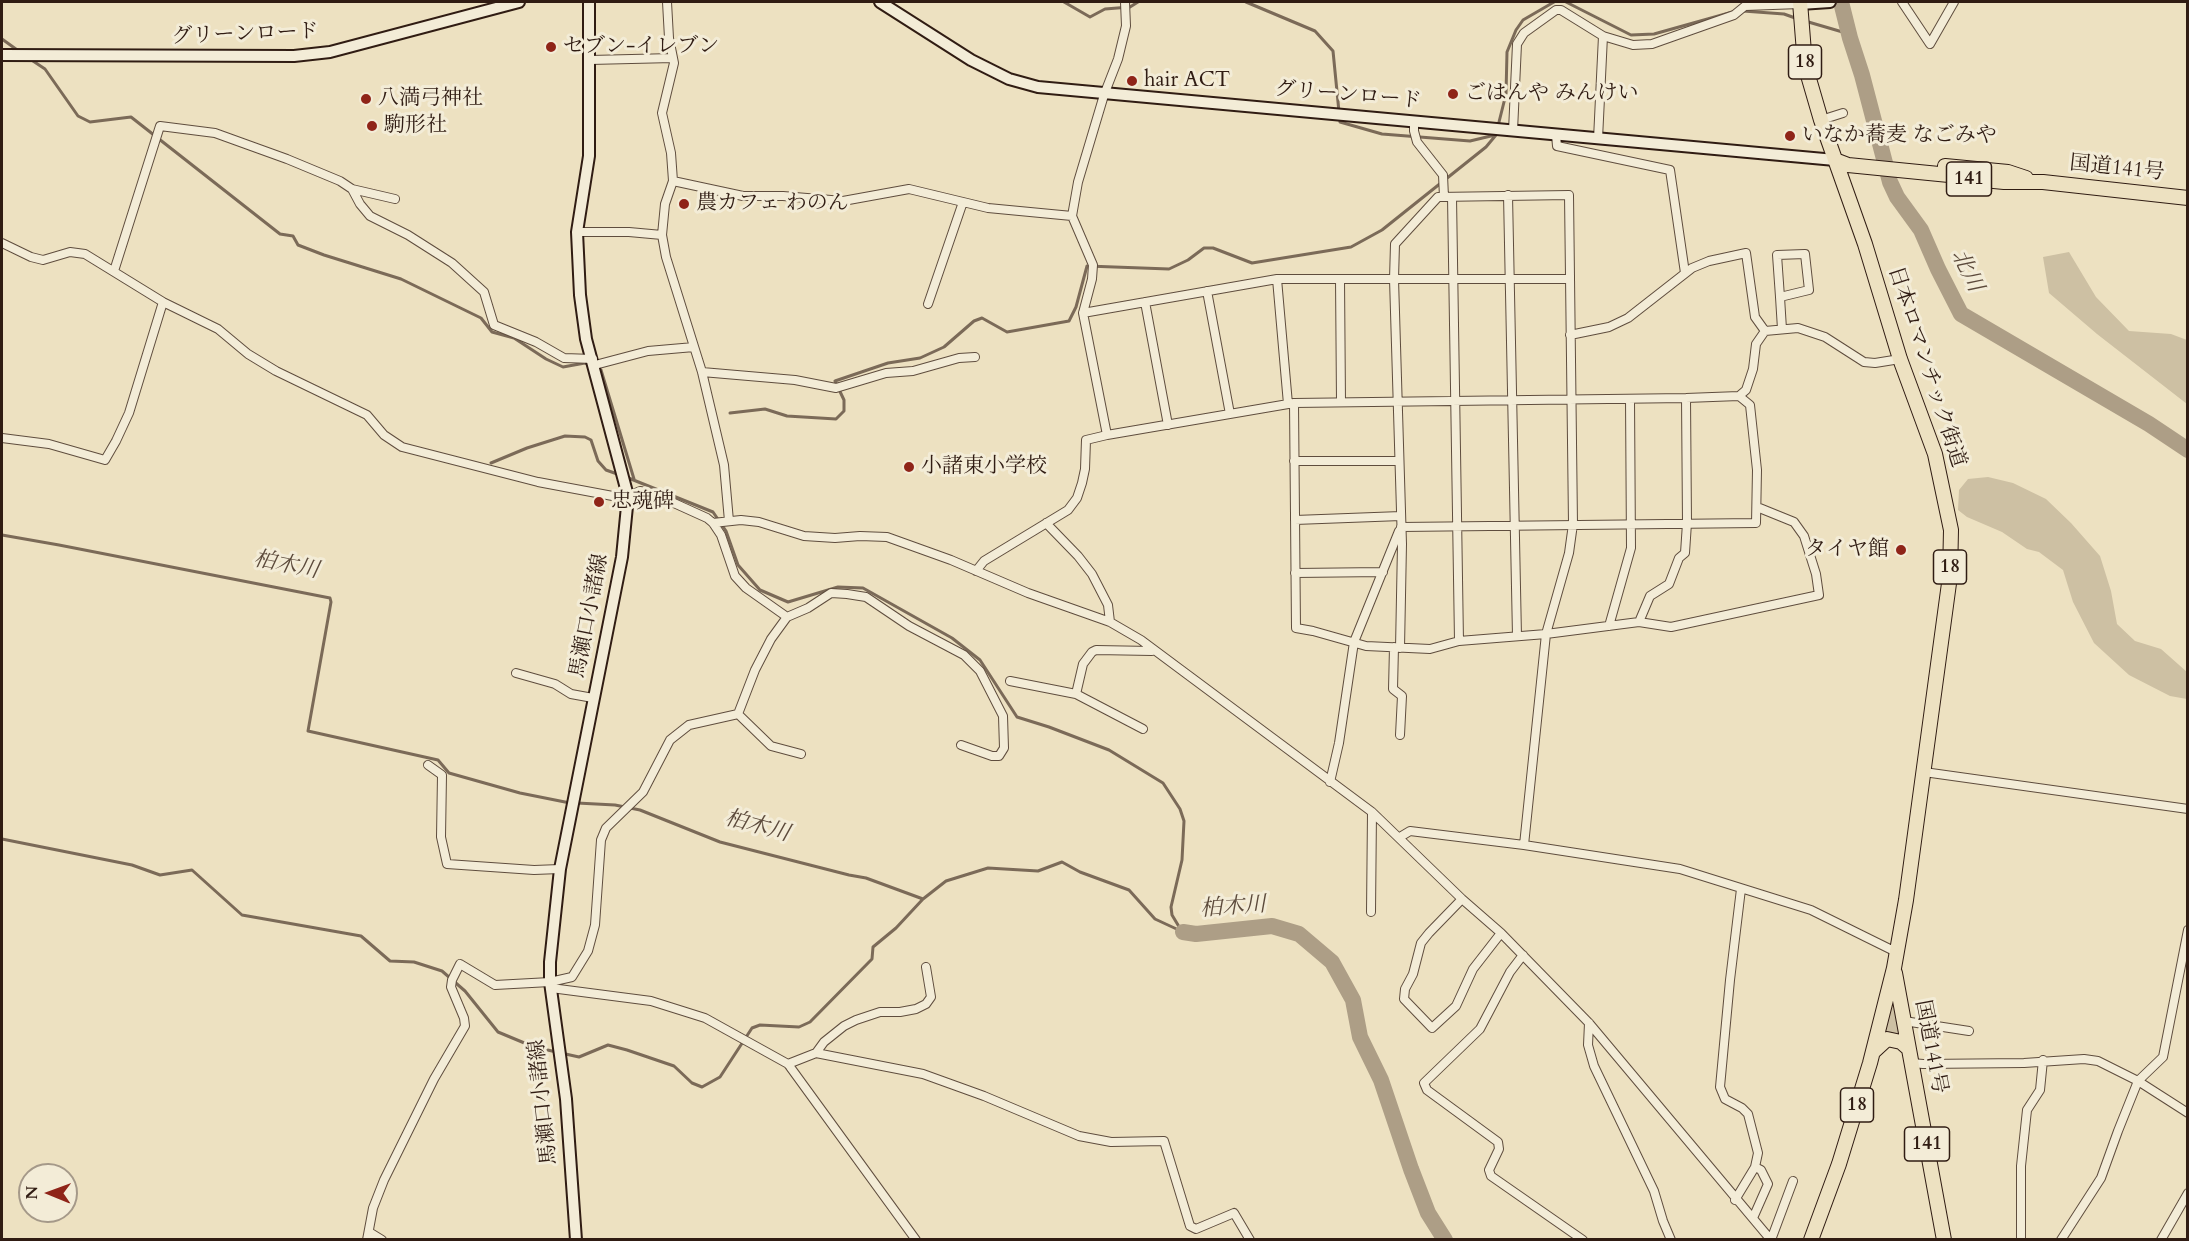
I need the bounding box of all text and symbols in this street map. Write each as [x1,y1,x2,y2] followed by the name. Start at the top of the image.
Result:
[171,20,319,50] street label: グリーンロード
[563,34,719,60] place label: セブン-イレブン
[544,40,558,54] marker: セブン-イレブン
[1788,45,1822,79] road number: 18
[1144,68,1230,94] place label: hair ACT
[1125,74,1139,88] marker: hair ACT
[1274,77,1422,115] street label: グリーンロード
[1465,81,1639,107] place label: ごはんや みんけい
[378,86,483,112] place label: 八満弓神社
[1446,87,1460,101] marker: ごはんや みんけい
[359,92,373,106] marker: 八満弓神社
[384,113,447,139] place label: 駒形社
[365,119,379,133] marker: 駒形社
[1802,123,1997,149] place label: いなか蕎麦 なごみや
[1783,129,1797,143] marker: いなか蕎麦 なごみや
[2068,151,2166,187] street label: 国道141号
[1946,162,1992,196] road number: 141
[696,191,849,217] place label: 農カフェ わのん
[677,197,691,211] marker: 農カフェ わのん
[1944,245,1988,297] water label: 北川
[1882,263,1970,471] street label: 日本ロマンチック街道
[921,454,1047,480] place label: 小諸東小学校
[902,460,916,474] marker: 小諸東小学校
[611,489,674,515] place label: 忠魂碑
[592,495,606,509] marker: 忠魂碑
[1805,537,1889,563] place label: タイヤ館
[1894,543,1908,557] marker: タイヤ館
[251,547,321,585] water label: 柏木川
[1934,550,1966,584] road number: 18
[566,552,614,680] street label: 馬瀬口小諸線
[722,806,792,848] water label: 柏木川
[1199,893,1267,923] water label: 柏木川
[1909,998,1951,1096] street label: 国道141号
[525,1038,563,1166] street label: 馬瀬口小諸線
[1840,1088,1874,1122] road number: 18
[1904,1127,1950,1161] road number: 141
[18,1163,78,1223] north arrow
[21,1186,43,1200] text: N

